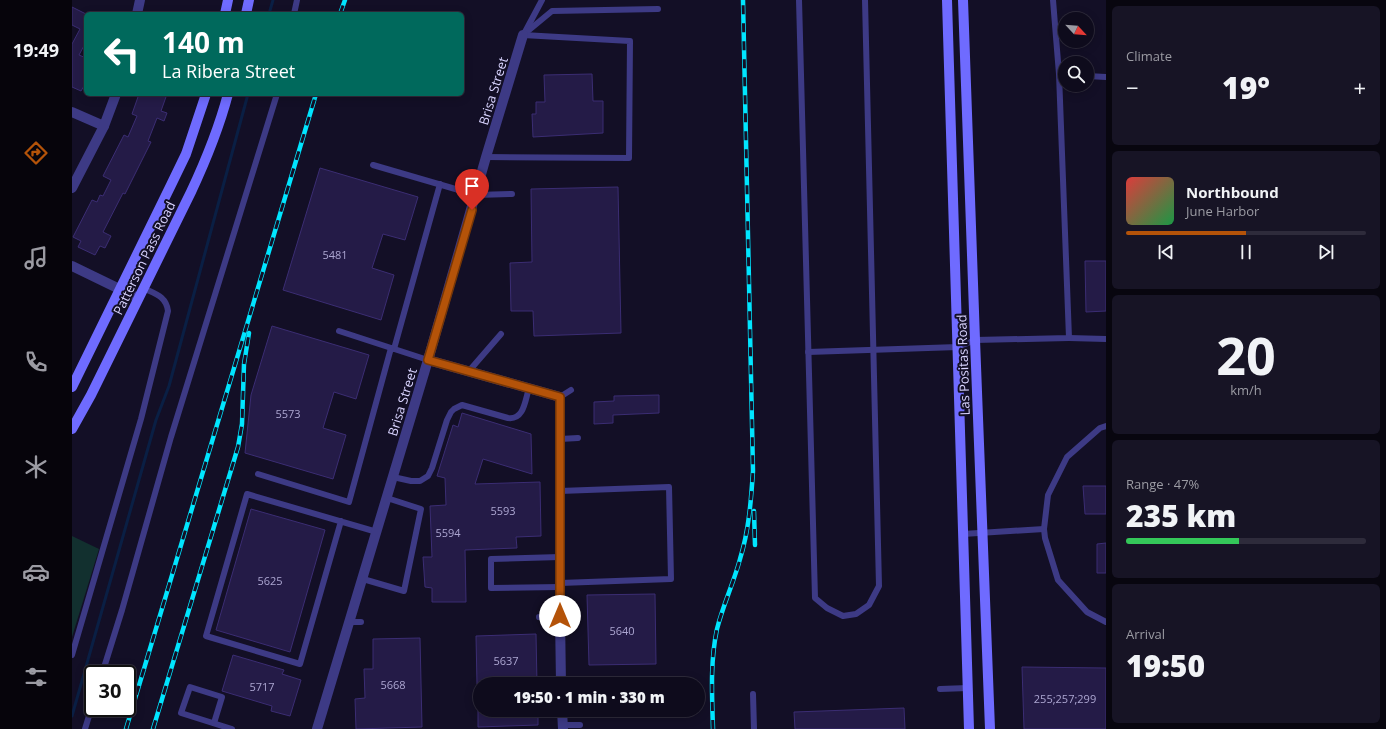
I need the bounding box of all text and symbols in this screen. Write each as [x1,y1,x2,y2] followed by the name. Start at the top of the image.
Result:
[1058,12,1094,48] north arrow
[1058,12,1094,92] map controls
[162,23,245,61] text: 140 m
[96,28,148,80] icon: left
[13,38,59,62] text: 19:49
[1126,47,1172,65] text: Climate
[474,55,512,127] street label: Brisa Street
[1058,56,1094,92] button: search
[162,59,295,83] text: La Ribera Street
[1222,67,1270,108] text: 19°
[1126,72,1139,102] text: −
[1353,72,1366,102] text: +
[22,139,50,167] icon: directions
[455,169,489,210] pin
[461,175,483,197] icon: arrive
[1186,182,1279,202] text: Northbound
[109,198,179,318] street label: Patterson Pass Road
[1186,202,1259,220] text: June Harbor
[1155,241,1177,263] icon: previous
[1235,241,1257,263] icon: pause
[1315,241,1337,263] icon: next
[22,244,50,272] icon: music
[322,247,348,262] house number: 5481
[952,314,974,416] street label: Las Positas Road
[1216,319,1276,390] text: 20
[22,348,50,376] icon: phone
[383,366,421,438] street label: Brisa Street
[1230,381,1262,399] text: km/h
[275,406,301,421] house number: 5573
[22,453,50,481] icon: climate
[1126,475,1199,493] text: Range · 47%
[1126,495,1236,536] text: 235 km
[490,503,516,518] house number: 5593
[435,525,461,540] house number: 5594
[22,558,50,586] icon: car
[257,573,283,588] house number: 5625
[539,595,581,637] position arrow
[609,623,635,638] house number: 5640
[1126,625,1165,643] text: Arrival
[1126,645,1205,686] text: 19:50
[493,653,519,668] house number: 5637
[22,663,50,691] icon: filters
[84,665,136,717] speed limit sign: 30
[380,677,406,692] house number: 5668
[249,679,275,694] house number: 5717
[513,687,665,707] text: 19:50 · 1 min · 330 m
[1034,691,1096,706] house number: 255;257;299

